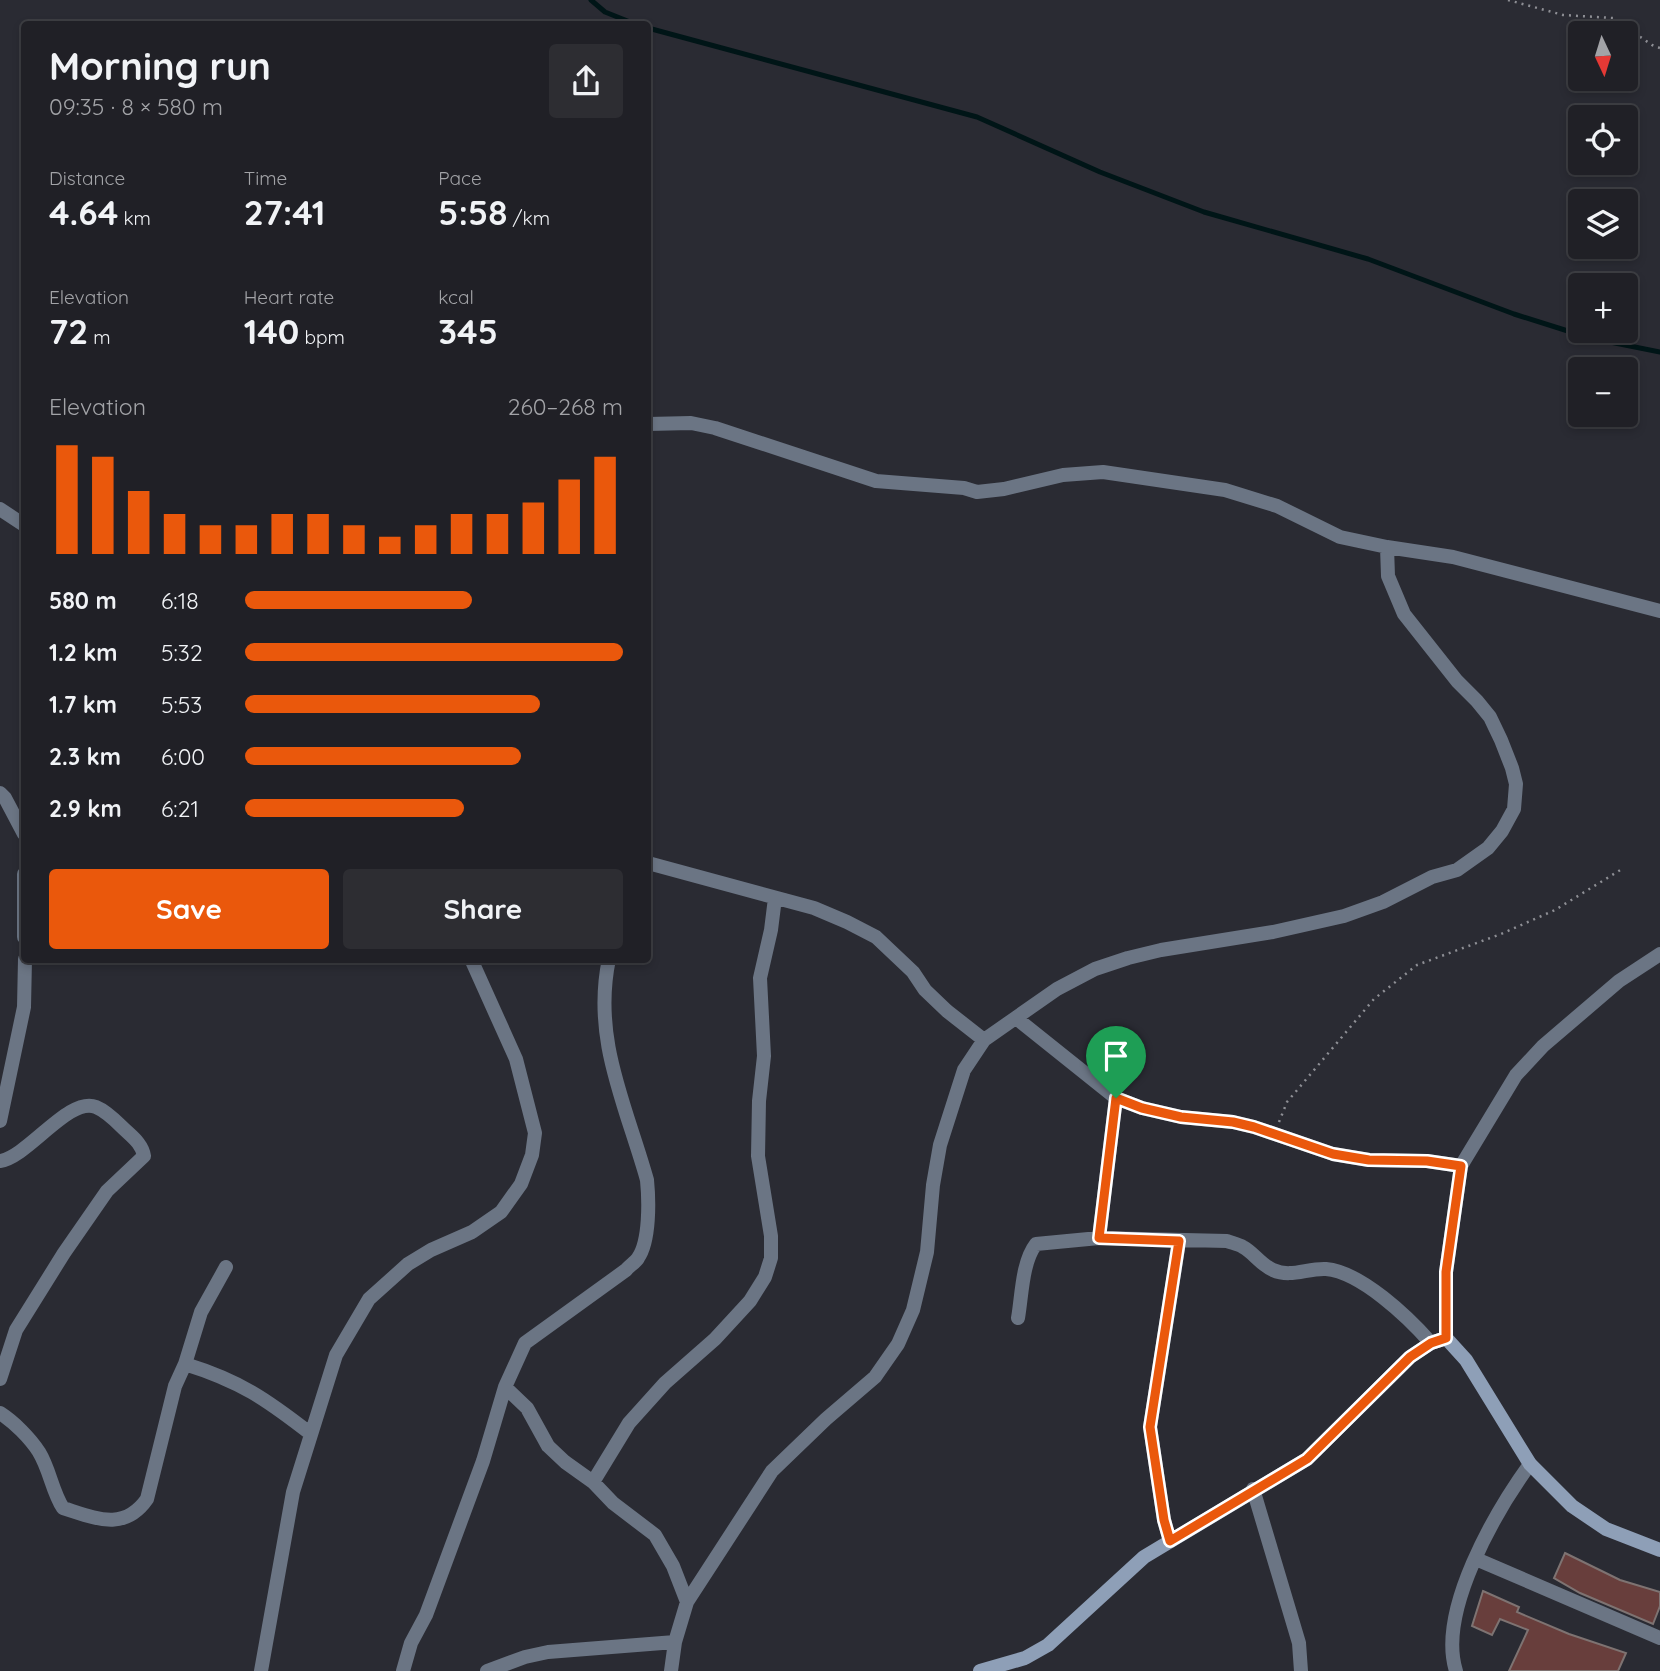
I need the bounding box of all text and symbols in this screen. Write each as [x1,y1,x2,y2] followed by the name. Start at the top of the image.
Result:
[1568,21,1638,91] north arrow
[1568,21,1638,427] map controls
[49,42,271,90] text: Morning run
[549,44,623,118] button: share
[49,92,223,121] text: 09:35 · 8 × 580 m
[1568,105,1638,175] button: locate
[49,166,125,190] text: Distance
[244,166,287,190] text: Time
[438,166,482,190] text: Pace
[1568,189,1638,259] button: layers
[49,190,118,234] text: 4.64
[244,190,326,234] text: 27:41
[438,190,507,234] text: 5:58
[118,206,151,230] text: km
[507,206,550,230] text: /km
[1568,273,1638,343] button: +
[49,285,129,309] text: Elevation
[244,285,334,309] text: Heart rate
[438,285,474,309] text: kcal
[49,309,88,353] text: 72
[244,309,299,353] text: 140
[438,309,498,353] text: 345
[88,325,111,349] text: m
[299,325,345,349] text: bpm
[1568,357,1638,427] button: −
[49,392,146,421] text: Elevation
[508,392,623,421] text: 260–268 m
[49,586,117,615] text: 580 m
[161,586,199,615] text: 6:18
[49,638,118,667] text: 1.2 km
[161,638,203,667] text: 5:32
[49,690,117,719] text: 1.7 km
[161,690,202,719] text: 5:53
[49,742,121,771] text: 2.3 km
[161,742,205,771] text: 6:00
[49,794,122,823] text: 2.9 km
[161,794,199,823] text: 6:21
[49,869,329,949] button: Save
[343,869,623,949] button: Share
[1086,1026,1146,1098] pin
[1097,1037,1135,1075] icon: arrive

